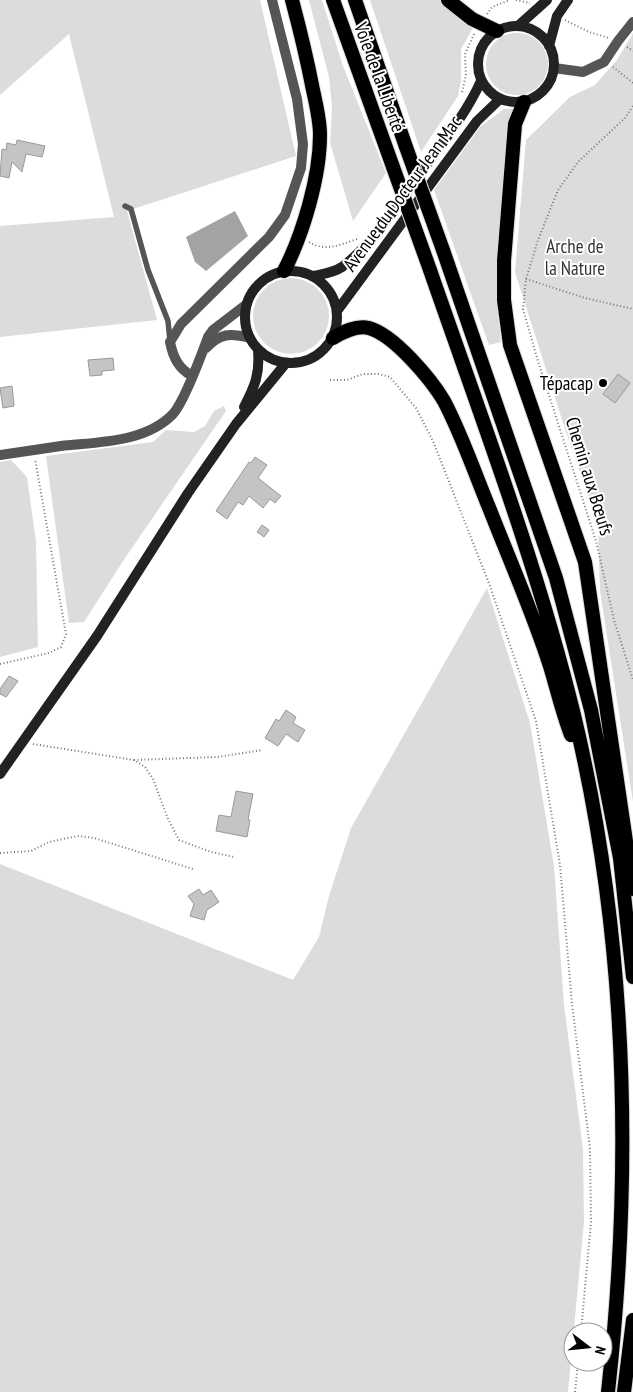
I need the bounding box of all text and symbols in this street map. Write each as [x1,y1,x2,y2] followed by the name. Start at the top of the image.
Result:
[349,18,411,135] street label: Voie de la Liberté
[337,110,467,276] street label: Avenue du Docteur Jean Mac
[545,234,605,280] park label: Arche de la Nature
[540,371,593,395] place label: Tépacap
[597,377,609,389] marker: Tépacap
[561,414,619,538] street label: Chemin aux Bœufs
[563,1322,613,1372] north arrow
[591,1344,610,1357] text: N

